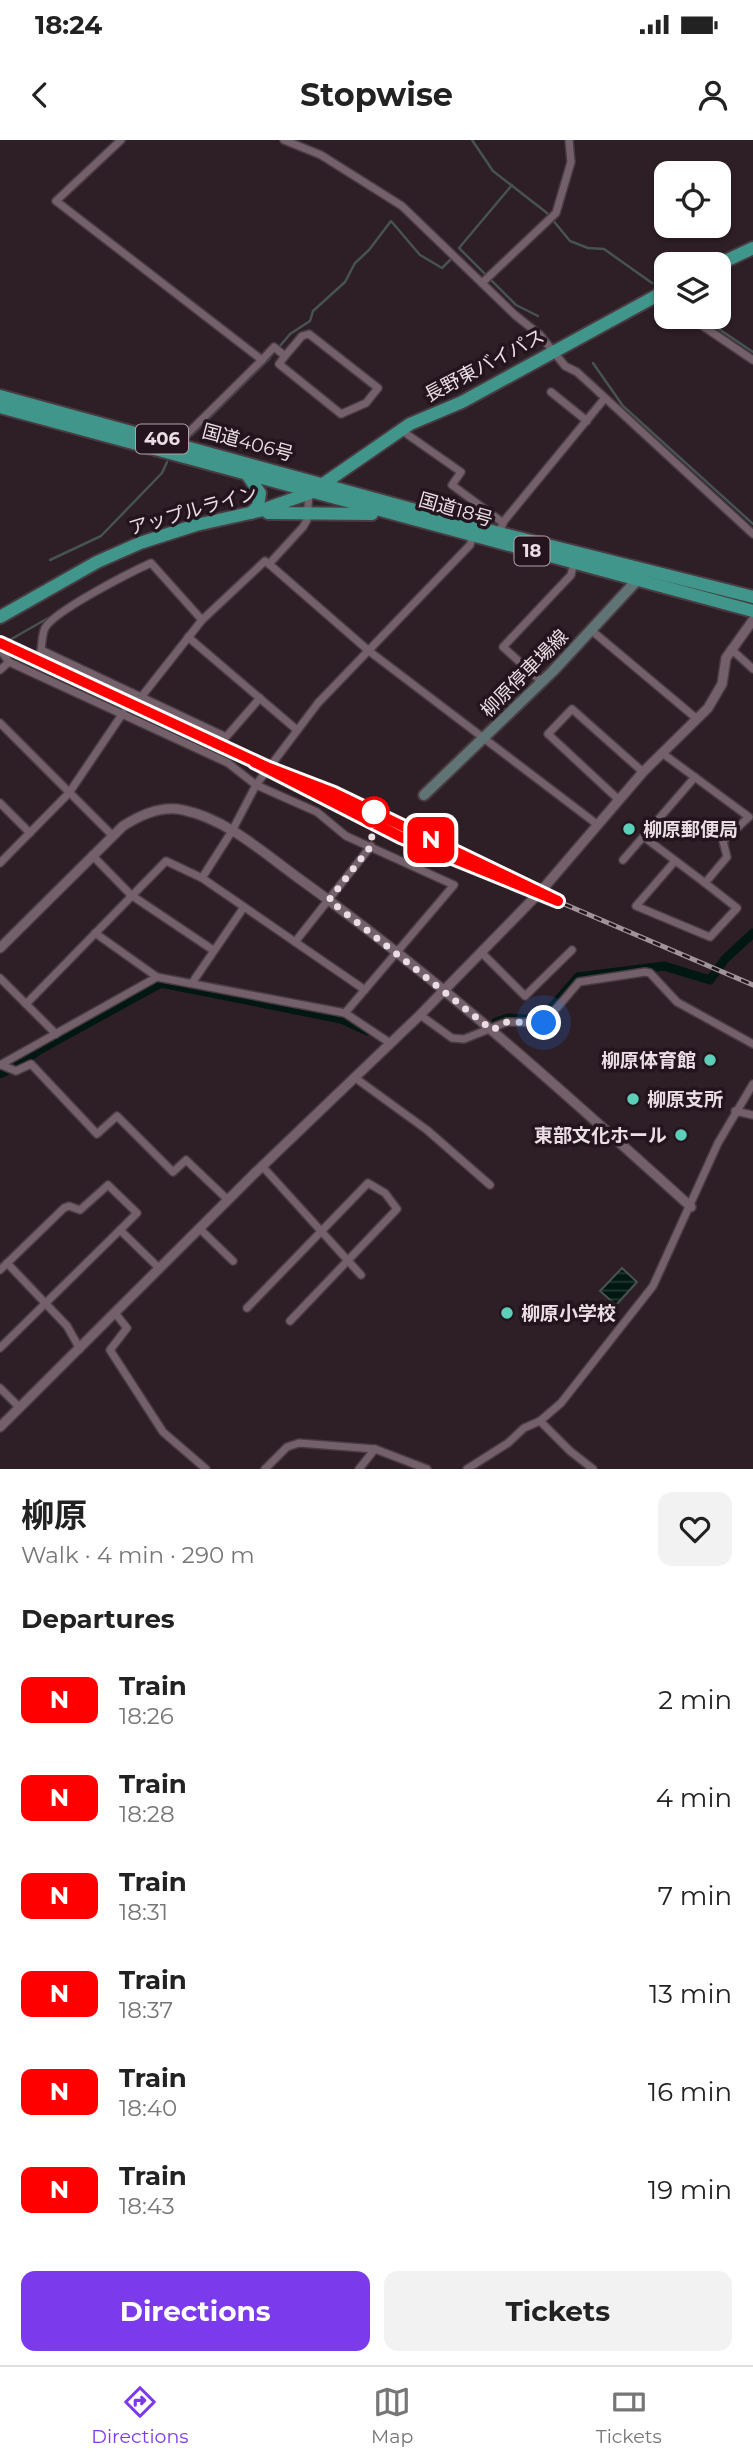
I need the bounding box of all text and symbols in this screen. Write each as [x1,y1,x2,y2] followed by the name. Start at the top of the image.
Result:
[35,9,102,41] text: 18:24
[300,75,453,114] text: Stopwise
[21,76,59,114] icon: back
[694,76,732,114] icon: person
[654,161,731,329] map controls
[654,161,731,238] button: locate
[654,252,731,329] button: layers
[420,324,548,407] street label: 長野東バイパス
[200,419,296,466] street label: 国道406号
[136,424,188,454] road number: 406
[126,481,260,540] street label: アップルライン
[416,488,496,531] street label: 国道18号
[514,536,550,566] road number: 18
[476,625,573,722] street label: 柳原停車場線
[359,797,389,827] unlabelled marker
[408,817,454,863] line badge: N
[643,818,738,841] place label: 柳原郵便局
[621,821,637,837] marker: 柳原郵便局
[421,825,441,854] text: N
[526,1005,561,1040] your location
[601,1049,696,1072] place label: 柳原体育館
[702,1052,718,1068] marker: 柳原体育館
[647,1088,723,1111] place label: 柳原支所
[625,1091,641,1107] marker: 柳原支所
[534,1124,667,1147] place label: 東部文化ホール
[673,1127,689,1143] marker: 東部文化ホール
[521,1302,616,1325] place label: 柳原小学校
[499,1305,515,1321] marker: 柳原小学校
[658,1492,732,1566] button: heart
[21,1495,87,1535] text: 柳原
[21,1541,255,1569] text: Walk · 4 min · 290 m
[21,1603,175,1635] text: Departures
[119,1670,187,1702] text: Train
[658,1684,732,1716] text: 2 min
[50,1685,69,1714] text: N
[119,1702,174,1730] text: 18:26
[119,1768,187,1800] text: Train
[656,1782,732,1814] text: 4 min
[50,1783,69,1812] text: N
[119,1800,175,1828] text: 18:28
[119,1866,187,1898] text: Train
[658,1880,732,1912] text: 7 min
[50,1881,69,1910] text: N
[119,1898,168,1926] text: 18:31
[119,1964,187,1996] text: Train
[649,1978,732,2010] text: 13 min
[50,1979,69,2008] text: N
[119,1996,173,2024] text: 18:37
[119,2062,187,2094] text: Train
[648,2076,732,2108] text: 16 min
[50,2077,69,2106] text: N
[119,2094,177,2122] text: 18:40
[119,2160,187,2192] text: Train
[648,2174,732,2206] text: 19 min
[50,2175,69,2204] text: N
[119,2192,175,2220] text: 18:43
[21,2271,370,2351] button: Directions
[384,2271,732,2351] button: Tickets
[91,2383,189,2448] tab: Directions
[371,2383,413,2448] tab: Map
[596,2383,662,2448] tab: Tickets

